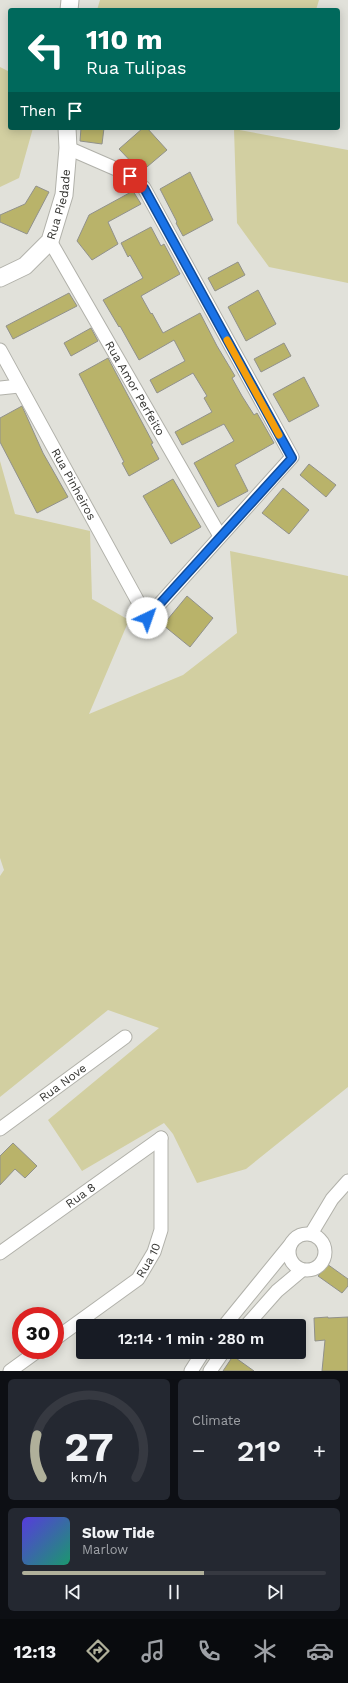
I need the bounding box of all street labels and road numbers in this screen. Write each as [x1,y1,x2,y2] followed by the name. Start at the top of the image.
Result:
[44,169,73,241] street label: Rua Piedade
[102,339,168,438] street label: Rua Amor Perfeito
[48,446,99,522] street label: Rua Pinheiros
[37,1061,89,1105] street label: Rua Nove
[63,1180,98,1211] street label: Rua 8
[133,1241,163,1280] street label: Rua 10

